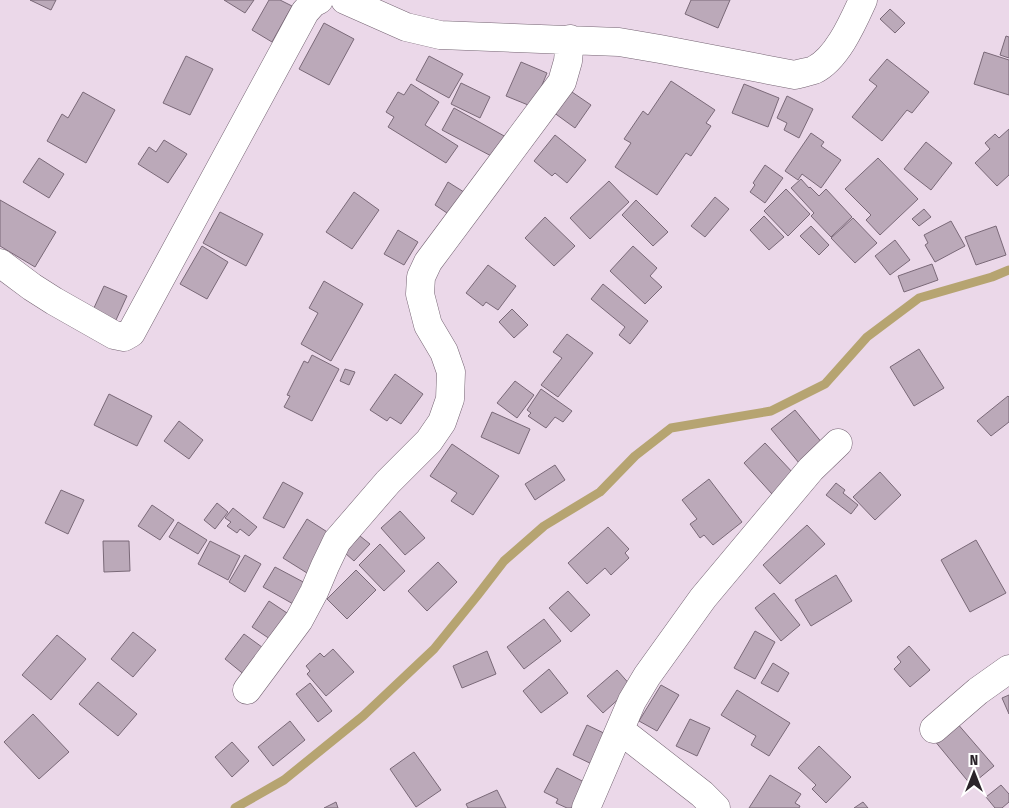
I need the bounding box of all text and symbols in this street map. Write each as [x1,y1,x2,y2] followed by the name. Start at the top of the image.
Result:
[949,748,999,798] north arrow
[970,752,978,769] text: N

